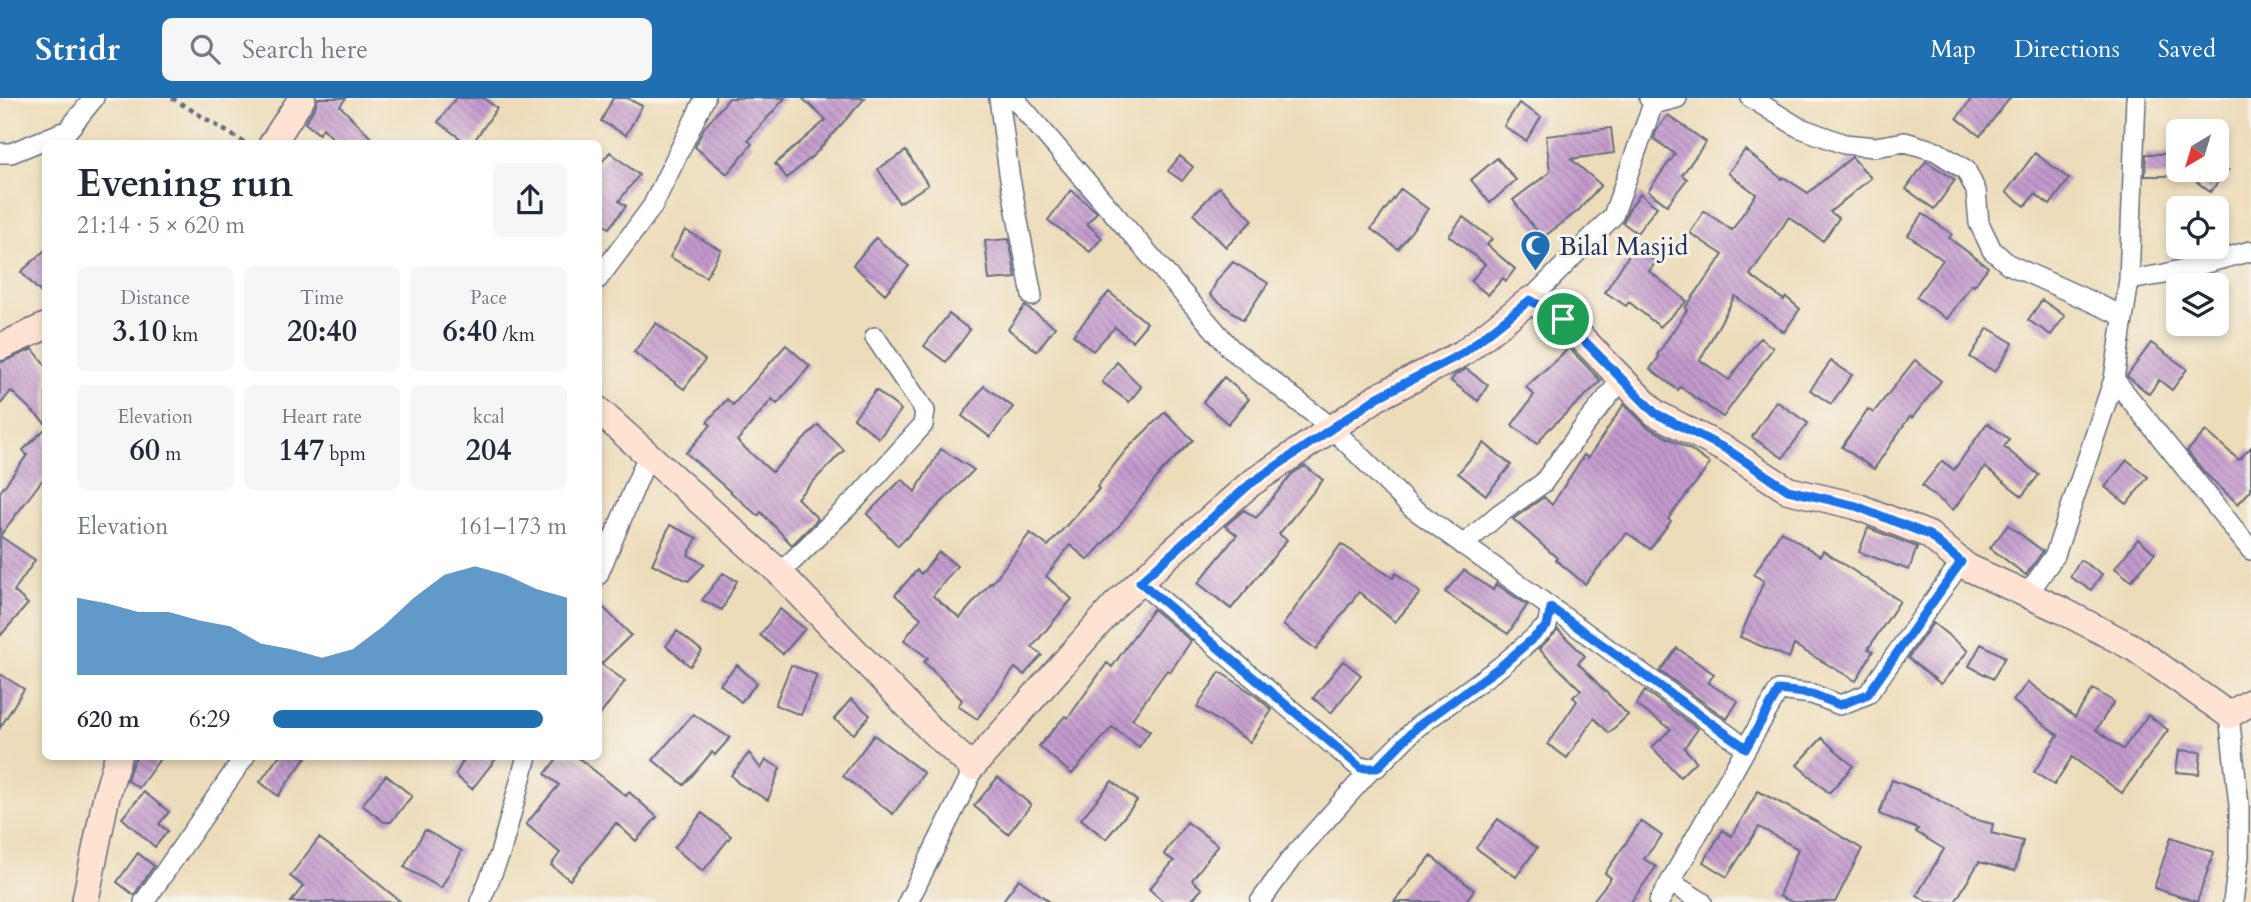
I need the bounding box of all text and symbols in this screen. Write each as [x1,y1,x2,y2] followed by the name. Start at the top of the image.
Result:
[162,18,652,81] search box
[35,27,120,72] text: Stridr
[186,30,224,68] icon: search
[242,32,368,67] text: Search here
[1930,33,1976,66] text: Map
[2014,33,2120,66] text: Directions
[2158,33,2216,66] text: Saved
[2166,119,2230,182] north arrow
[2166,119,2229,336] map controls
[77,158,293,210] text: Evening run
[493,163,567,237] button: share
[2166,196,2229,259] button: locate
[77,210,245,241] text: 21:14 · 5 × 620 m
[1519,229,1553,273] mosque icon: Bilal Masjid
[1559,229,1688,264] place label: Bilal Masjid
[2166,273,2229,336] button: layers
[121,285,190,311] text: Distance
[300,285,344,311] text: Time
[470,285,507,311] text: Pace
[1533,289,1593,349] pin
[1544,300,1582,338] icon: arrive
[112,311,167,352] text: 3.10
[287,311,357,352] text: 20:40
[443,311,497,352] text: 6:40
[167,322,198,348] text: km
[497,322,535,348] text: /km
[118,404,193,430] text: Elevation
[282,404,362,430] text: Heart rate
[473,404,505,430] text: kcal
[129,430,160,471] text: 60
[278,430,324,471] text: 147
[466,430,512,471] text: 204
[160,441,181,467] text: m
[324,441,366,467] text: bpm
[77,511,168,542] text: Elevation
[458,511,567,542] text: 161–173 m
[77,704,140,735] text: 620 m
[189,704,230,735] text: 6:29

